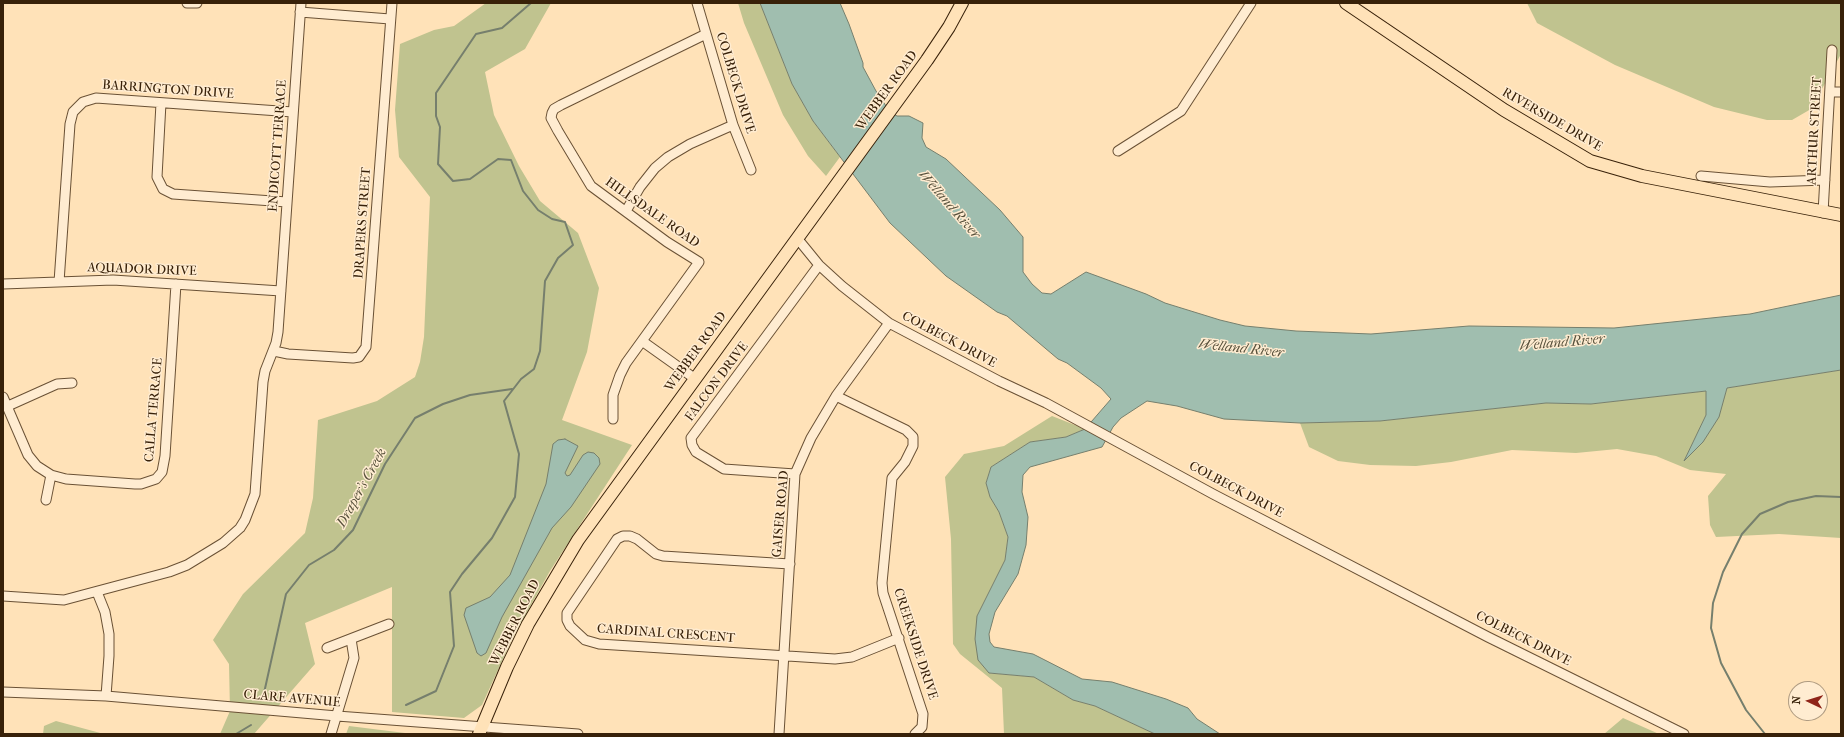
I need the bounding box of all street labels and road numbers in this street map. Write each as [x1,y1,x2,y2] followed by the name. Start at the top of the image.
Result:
[712,31,758,135] street label: COLBECK DRIVE
[853,48,921,134] street label: WEBBER ROAD
[1804,77,1826,185] street label: ARTHUR STREET
[102,78,234,102] street label: BARRINGTON DRIVE
[266,79,290,213] street label: ENDICOTT TERRACE
[1499,85,1605,155] street label: RIVERSIDE DRIVE
[351,167,375,279] street label: DRAPERS STREET
[602,175,702,251] street label: HILLSDALE ROAD
[87,260,197,280] street label: AQUADOR DRIVE
[662,309,730,395] street label: WEBBER ROAD
[899,309,999,371] street label: COLBECK DRIVE
[682,339,752,425] street label: FALCON DRIVE
[142,357,166,463] street label: CALLA TERRACE
[1186,459,1286,521] street label: COLBECK DRIVE
[769,470,793,558] street label: GAISER ROAD
[486,577,544,669] street label: WEBBER ROAD
[890,586,940,702] street label: CREEKSIDE DRIVE
[1473,608,1573,670] street label: COLBECK DRIVE
[597,621,735,647] street label: CARDINAL CRESCENT
[243,687,341,711] street label: CLARE AVENUE

